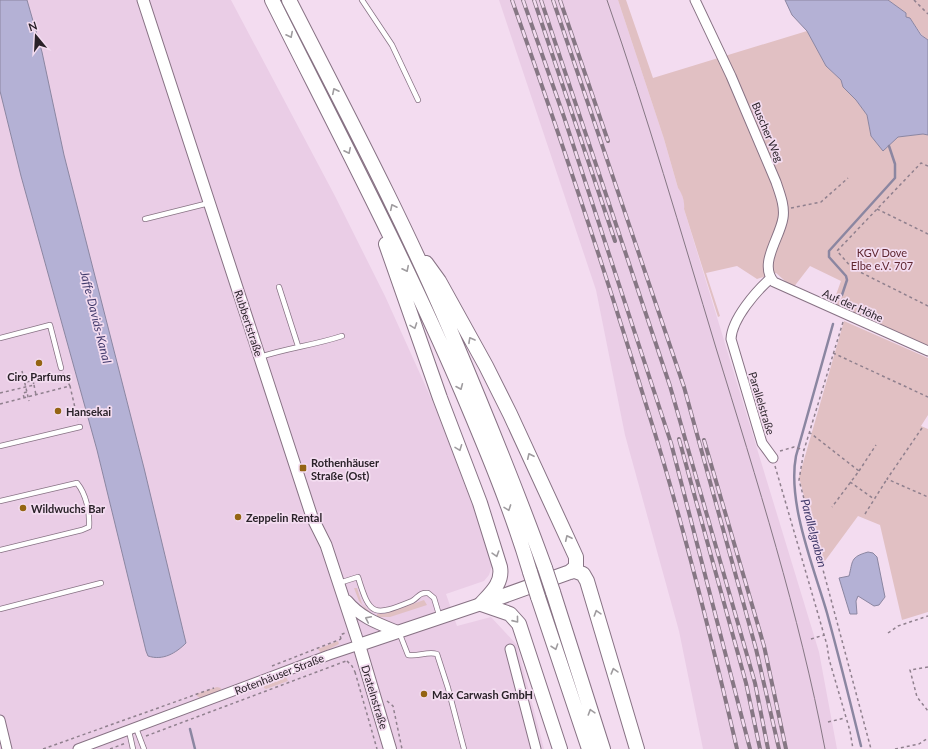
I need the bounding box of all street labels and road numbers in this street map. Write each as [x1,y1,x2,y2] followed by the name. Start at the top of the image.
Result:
[750,100,787,164] street label: Buscher Weg
[821,286,885,324] street label: Auf der Höhe
[232,288,266,358] street label: Rubbertstraße
[746,370,778,436] street label: Parallelstraße
[232,651,326,697] street label: Rotenhäuser Straße
[359,663,391,731] street label: Dratelnstraße

